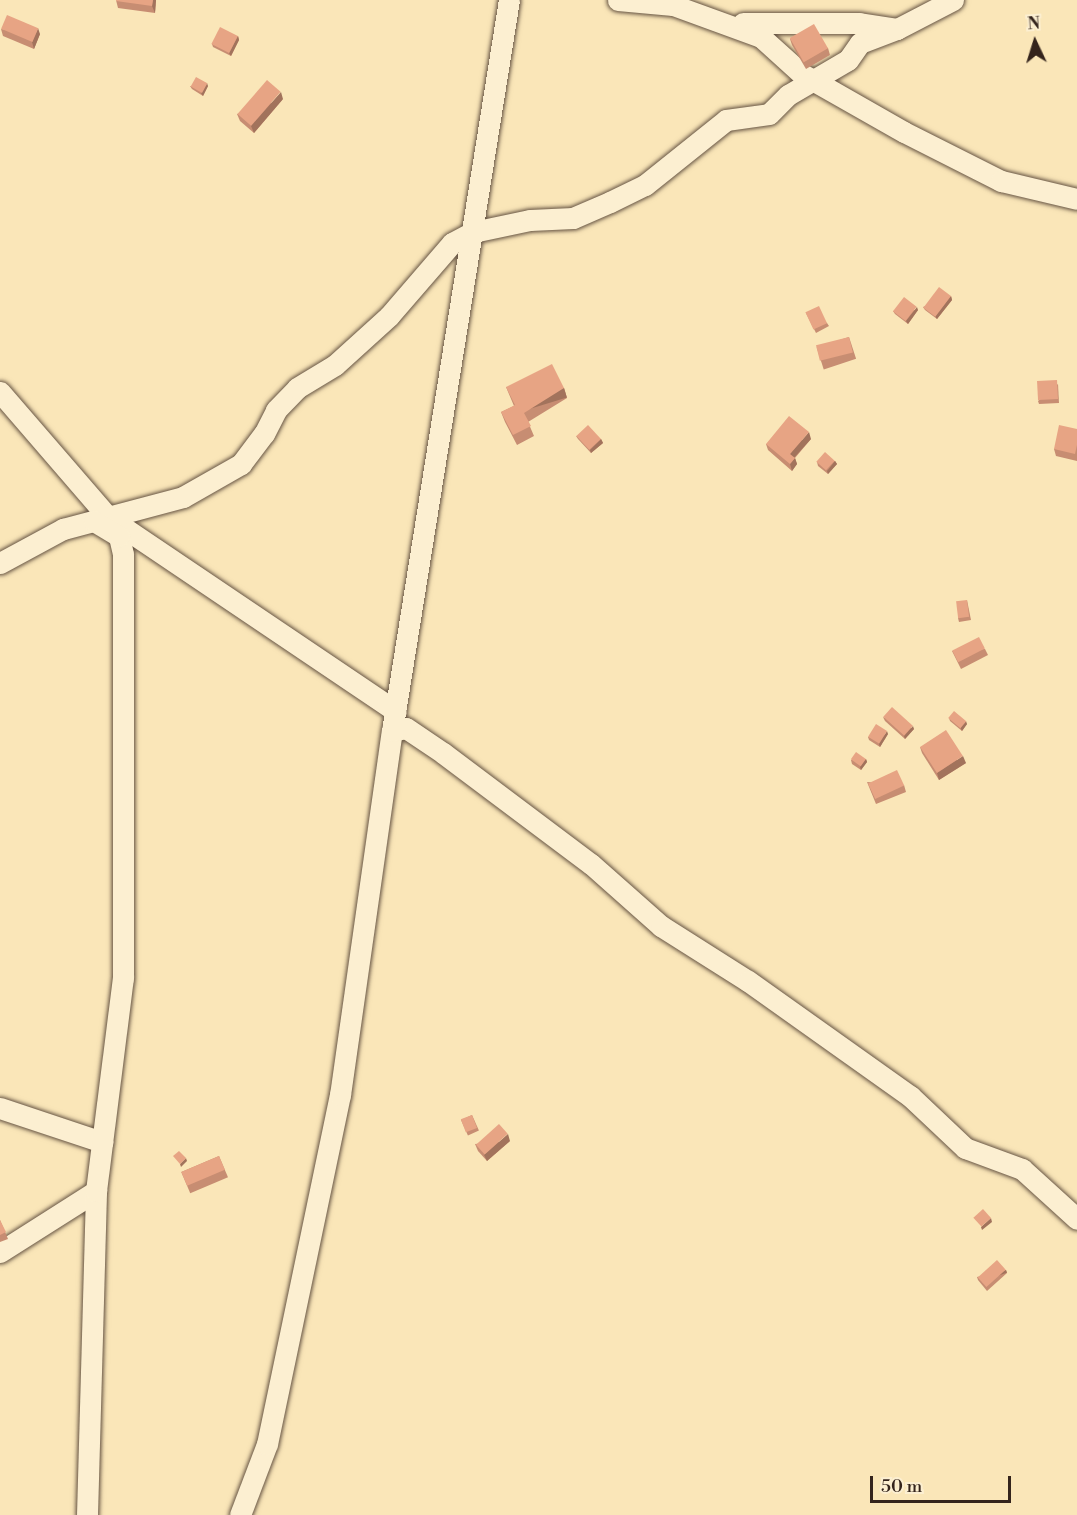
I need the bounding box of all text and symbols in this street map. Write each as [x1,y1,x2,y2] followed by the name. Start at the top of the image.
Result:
[1005,12,1065,72] north arrow
[1027,14,1041,34] text: N
[873,1464,1014,1502] scale bar
[881,1475,922,1498] text: 50 m

